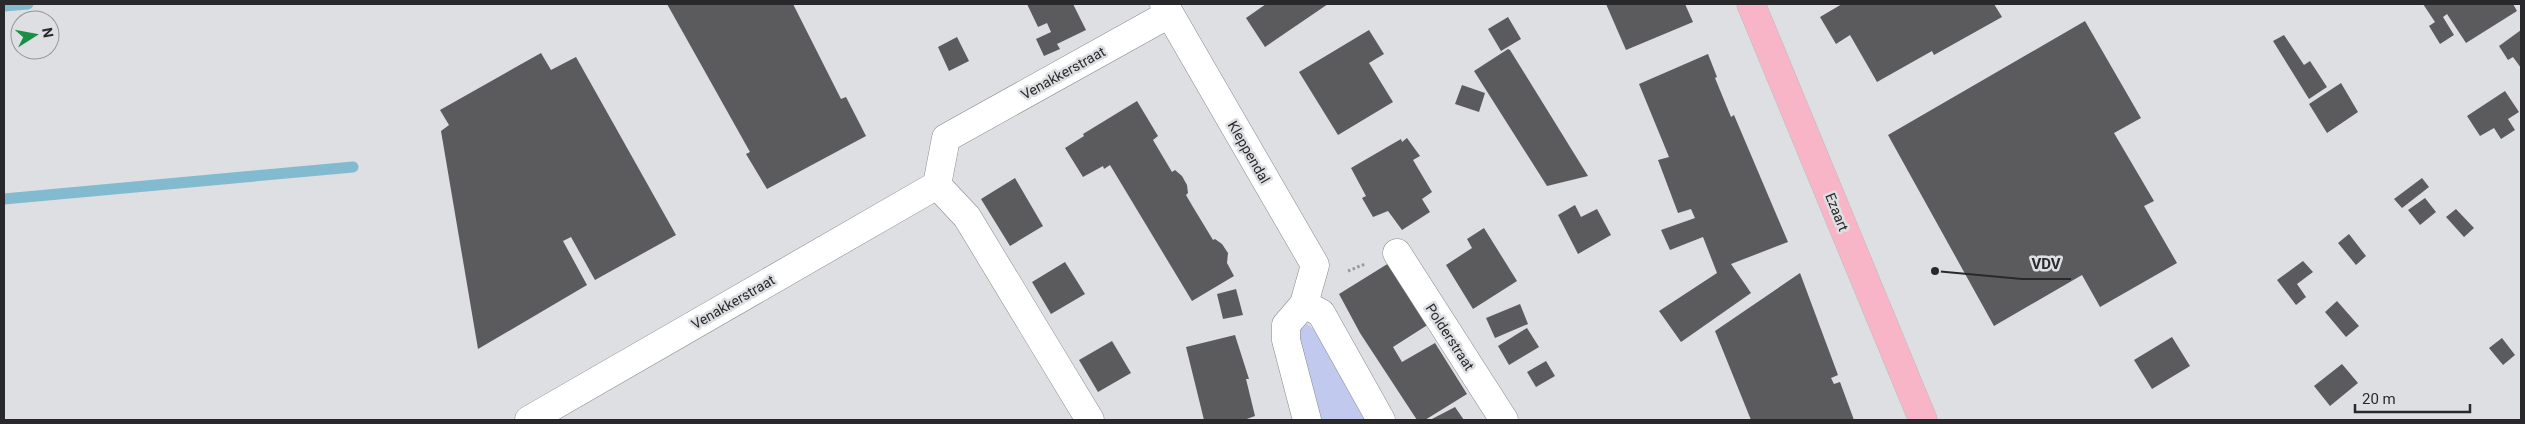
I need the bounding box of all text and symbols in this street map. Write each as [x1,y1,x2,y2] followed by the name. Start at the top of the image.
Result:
[10,10,60,60] north arrow
[39,26,57,39] text: N
[1018,43,1108,103] street label: Venakkerstraat
[1225,118,1273,186] street label: Kleppendal
[1822,191,1852,234] street label: Ezaart
[2022,249,2071,279] callout: VDV
[2031,255,2061,273] text: VDV
[688,271,778,332] street label: Venakkerstraat
[1423,301,1478,374] street label: Polderstraat
[2355,382,2470,414] scale bar
[2362,390,2396,408] text: 20 m

